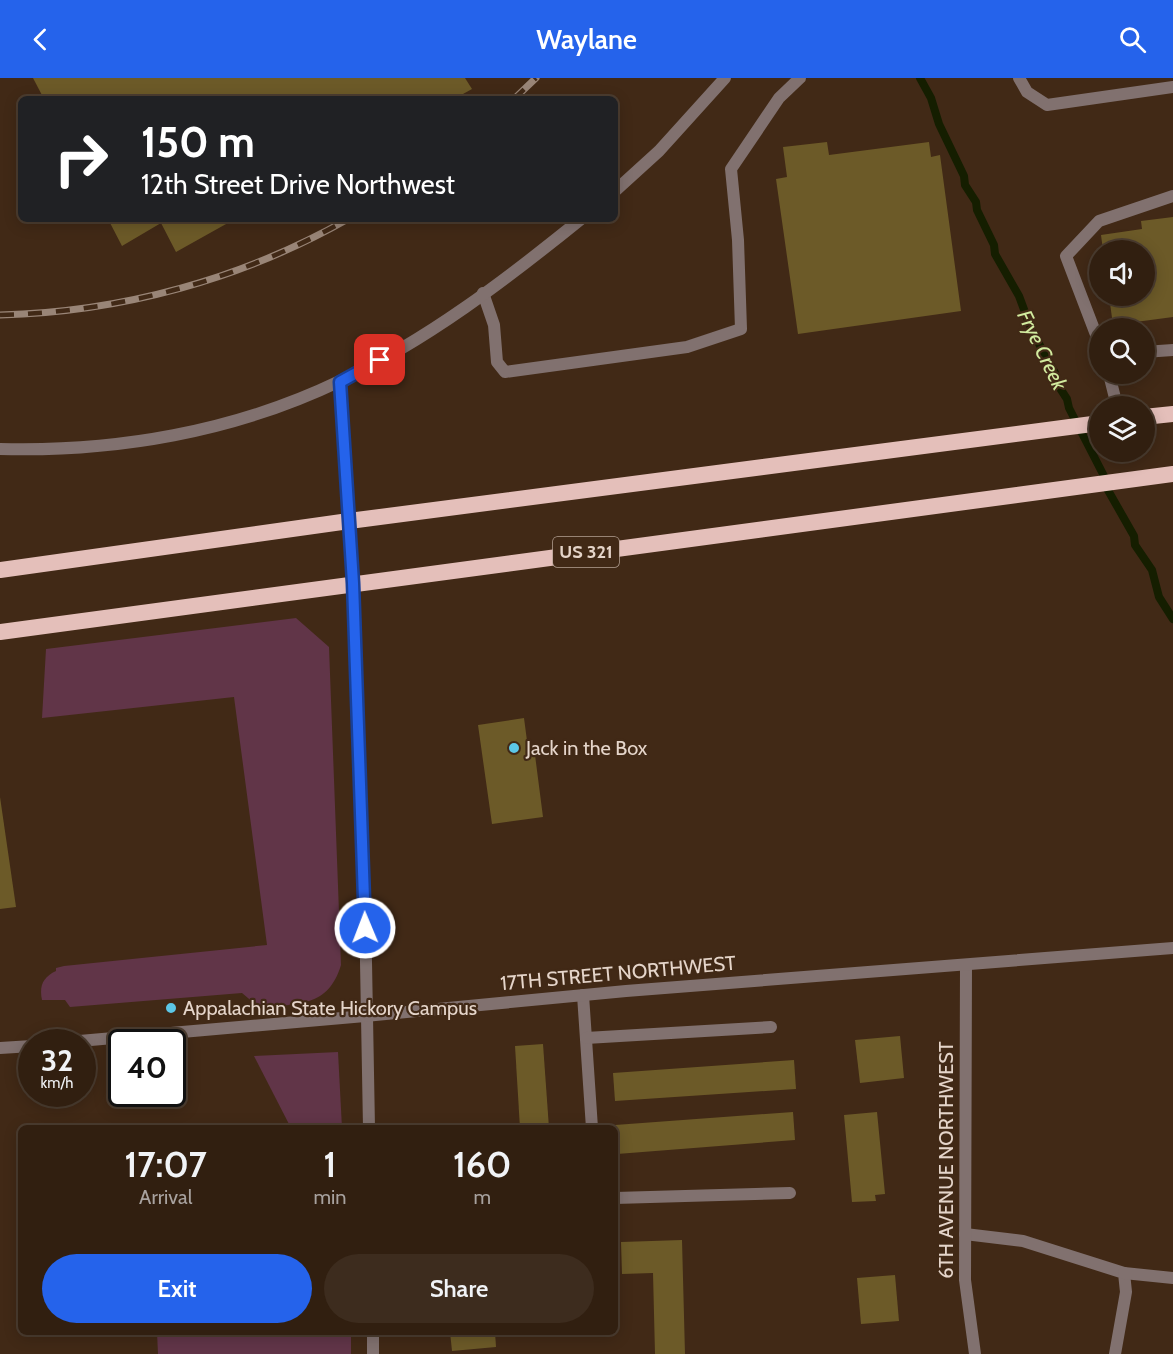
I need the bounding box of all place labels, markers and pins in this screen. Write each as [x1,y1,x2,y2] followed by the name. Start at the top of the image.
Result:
[354,334,405,385] pin
[525,736,648,760] place label: Jack in the Box
[507,741,521,755] marker: Jack in the Box
[183,996,477,1020] place label: Appalachian State Hickory Campus
[164,1001,178,1015] marker: Appalachian State Hickory Campus

